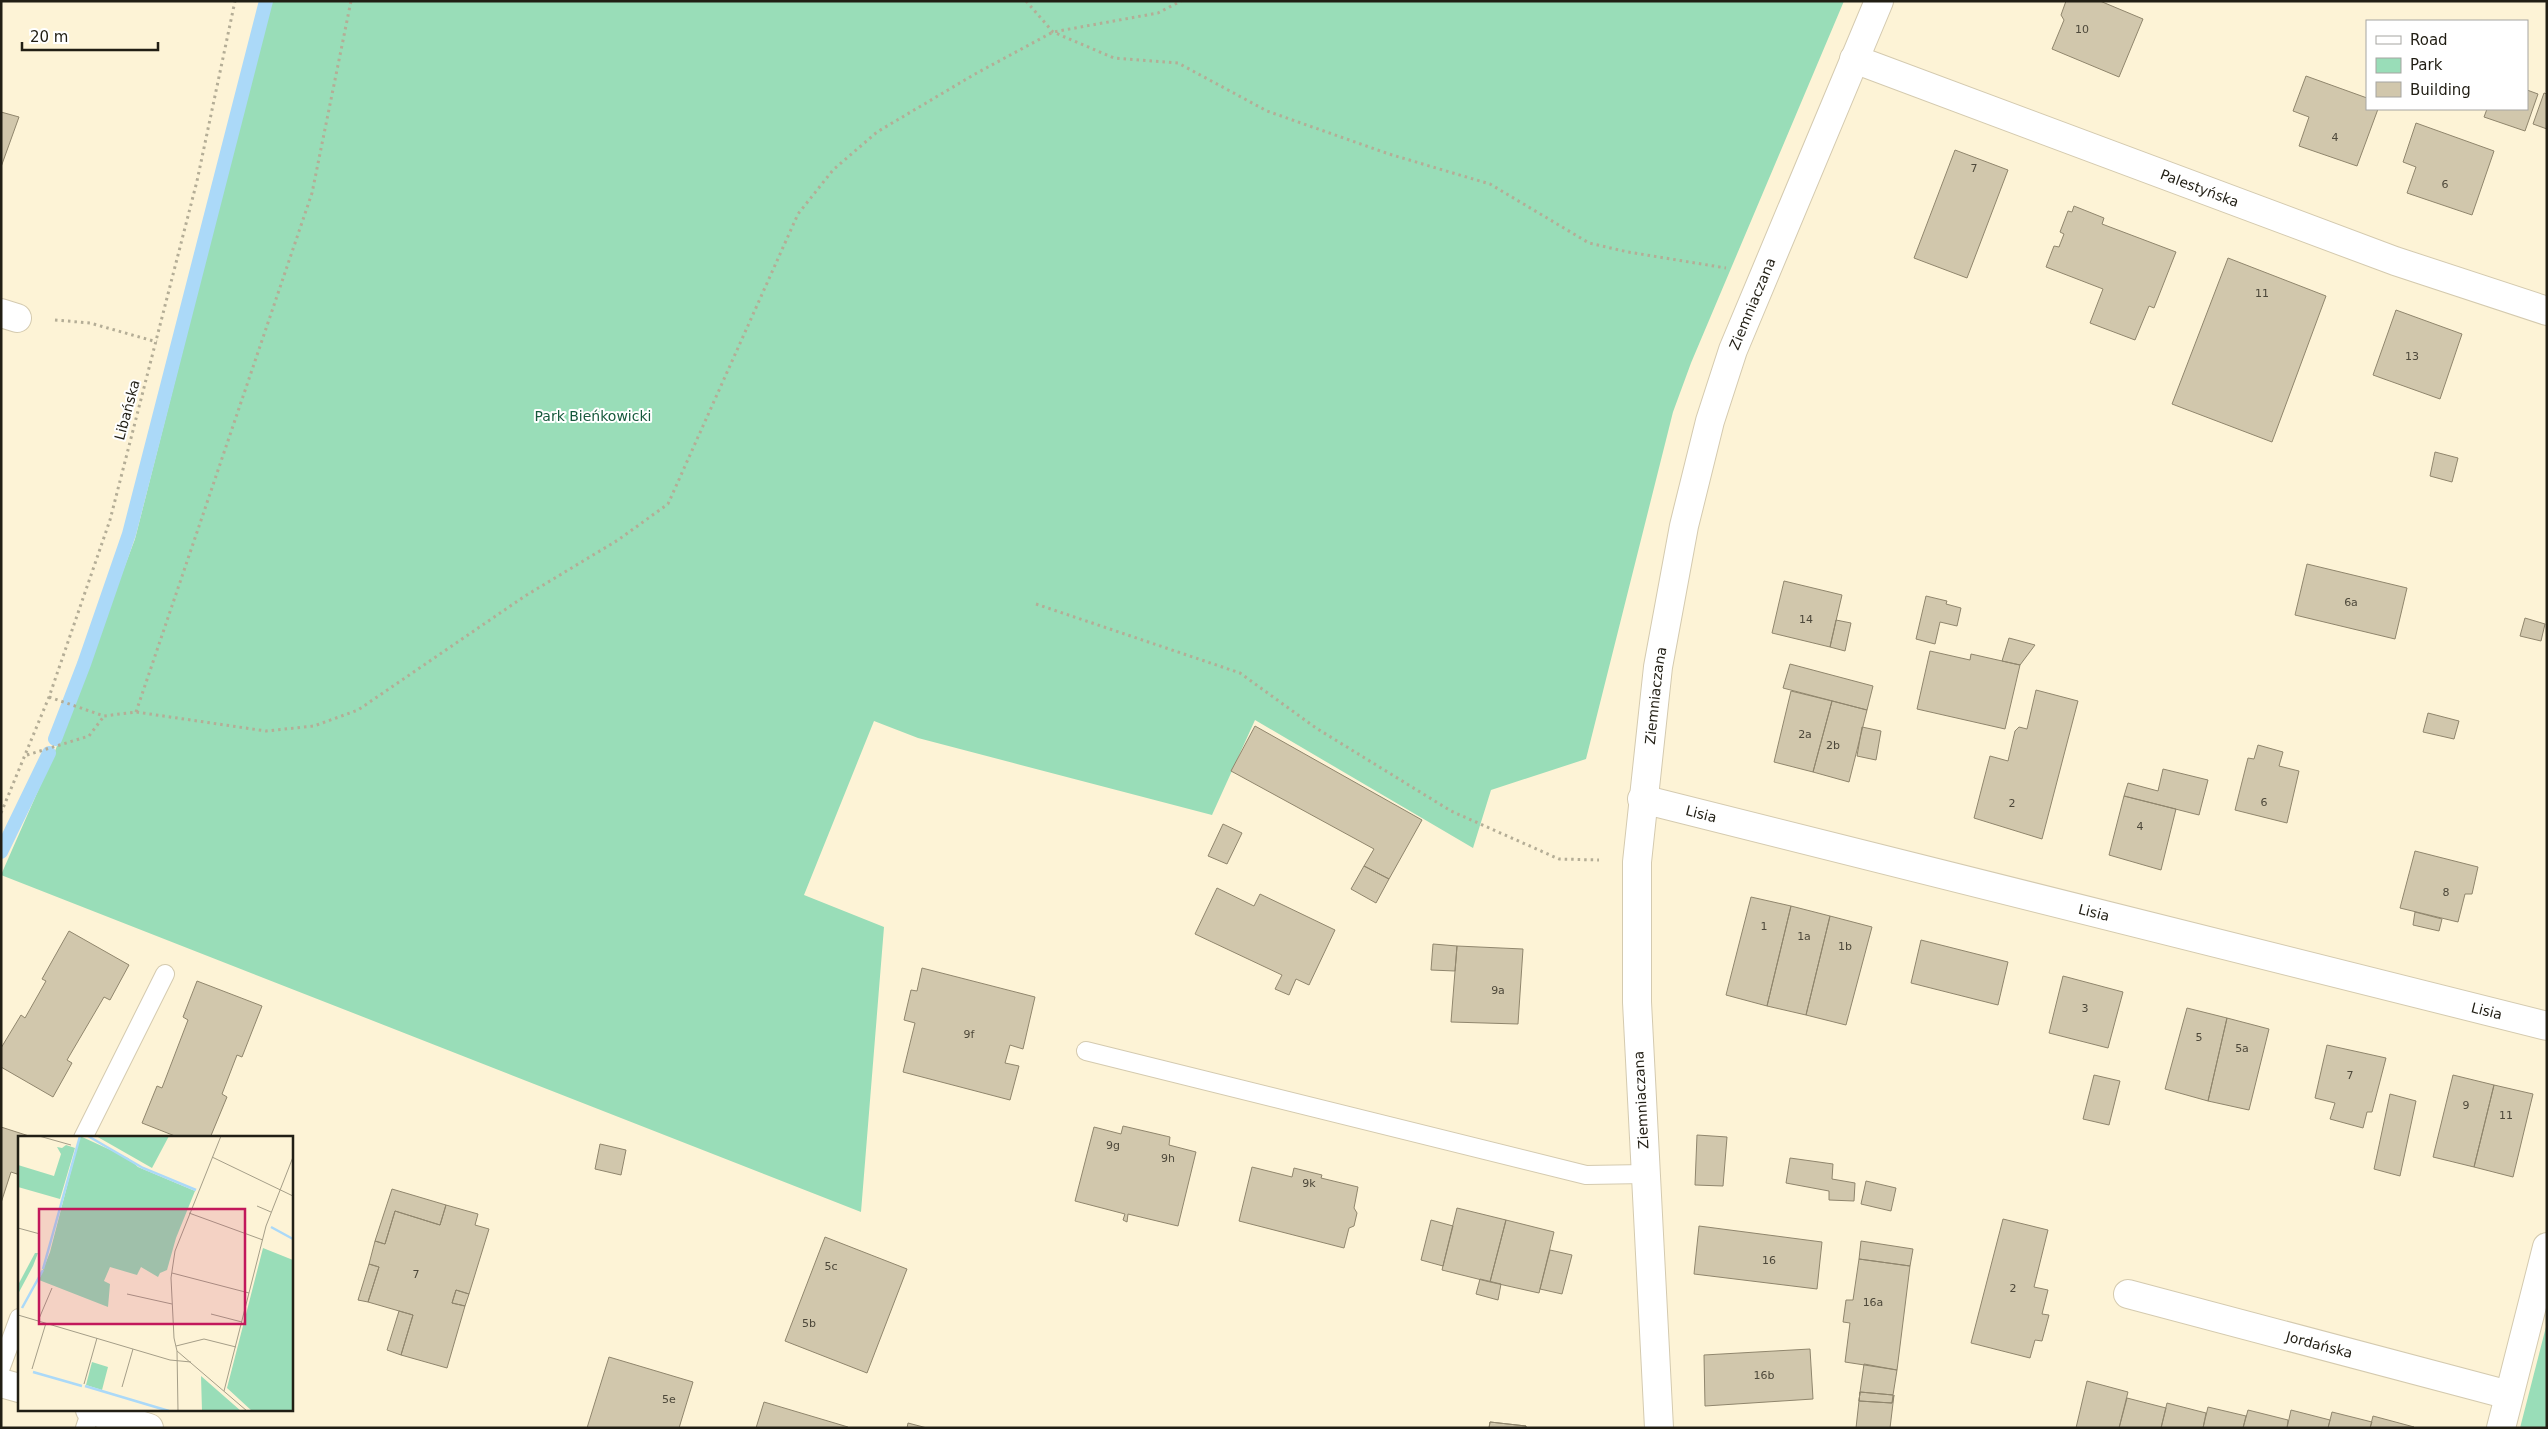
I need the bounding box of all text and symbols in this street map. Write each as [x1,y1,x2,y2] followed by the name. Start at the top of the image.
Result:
[22,20,159,52] scale bar
[2366,20,2528,110] legend
[2075,23,2089,36] house number: 10
[30,28,68,46] text: 20 m
[2410,31,2448,49] text: Road
[2410,56,2443,74] text: Park
[2410,81,2471,99] text: Building
[2332,131,2339,144] house number: 4
[1971,162,1978,175] house number: 7
[2158,166,2241,210] street label: Palestyńska
[2442,178,2449,191] house number: 6
[1726,255,1779,352] street label: Ziemniaczana
[2255,287,2269,300] house number: 11
[2405,350,2419,363] house number: 13
[111,378,143,442] street label: Libańska
[535,408,651,424] park label: Park Bieńkowicki
[2344,596,2358,609] house number: 6a
[1799,613,1813,626] house number: 14
[1642,645,1670,745] street label: Ziemniaczana
[1798,728,1812,741] house number: 2a
[1826,739,1840,752] house number: 2b
[2261,796,2268,809] house number: 6
[2009,797,2016,810] house number: 2
[1684,802,1718,825] street label: Lisia
[2137,820,2144,833] house number: 4
[2443,886,2450,899] house number: 8
[2077,901,2111,924] street label: Lisia
[1761,920,1768,933] house number: 1
[1797,930,1811,943] house number: 1a
[1838,940,1852,953] house number: 1b
[1491,984,1505,997] house number: 9a
[2470,999,2504,1022] street label: Lisia
[2082,1002,2089,1015] house number: 3
[964,1028,976,1041] house number: 9f
[2196,1031,2203,1044] house number: 5
[2235,1042,2249,1055] house number: 5a
[1630,1051,1652,1149] street label: Ziemniaczana
[2347,1069,2354,1082] house number: 7
[2463,1099,2470,1112] house number: 9
[2499,1109,2513,1122] house number: 11
[18,1136,292,1412] inset map
[1106,1139,1120,1152] house number: 9g
[1161,1152,1175,1165] house number: 9h
[1302,1177,1316,1190] house number: 9k
[1762,1254,1776,1267] house number: 16
[824,1260,838,1273] house number: 5c
[413,1268,420,1281] house number: 7
[2010,1282,2017,1295] house number: 2
[1863,1296,1883,1309] house number: 16a
[802,1317,816,1330] house number: 5b
[2283,1328,2354,1361] street label: Jordańska
[1754,1369,1775,1382] house number: 16b
[662,1393,676,1406] house number: 5e

